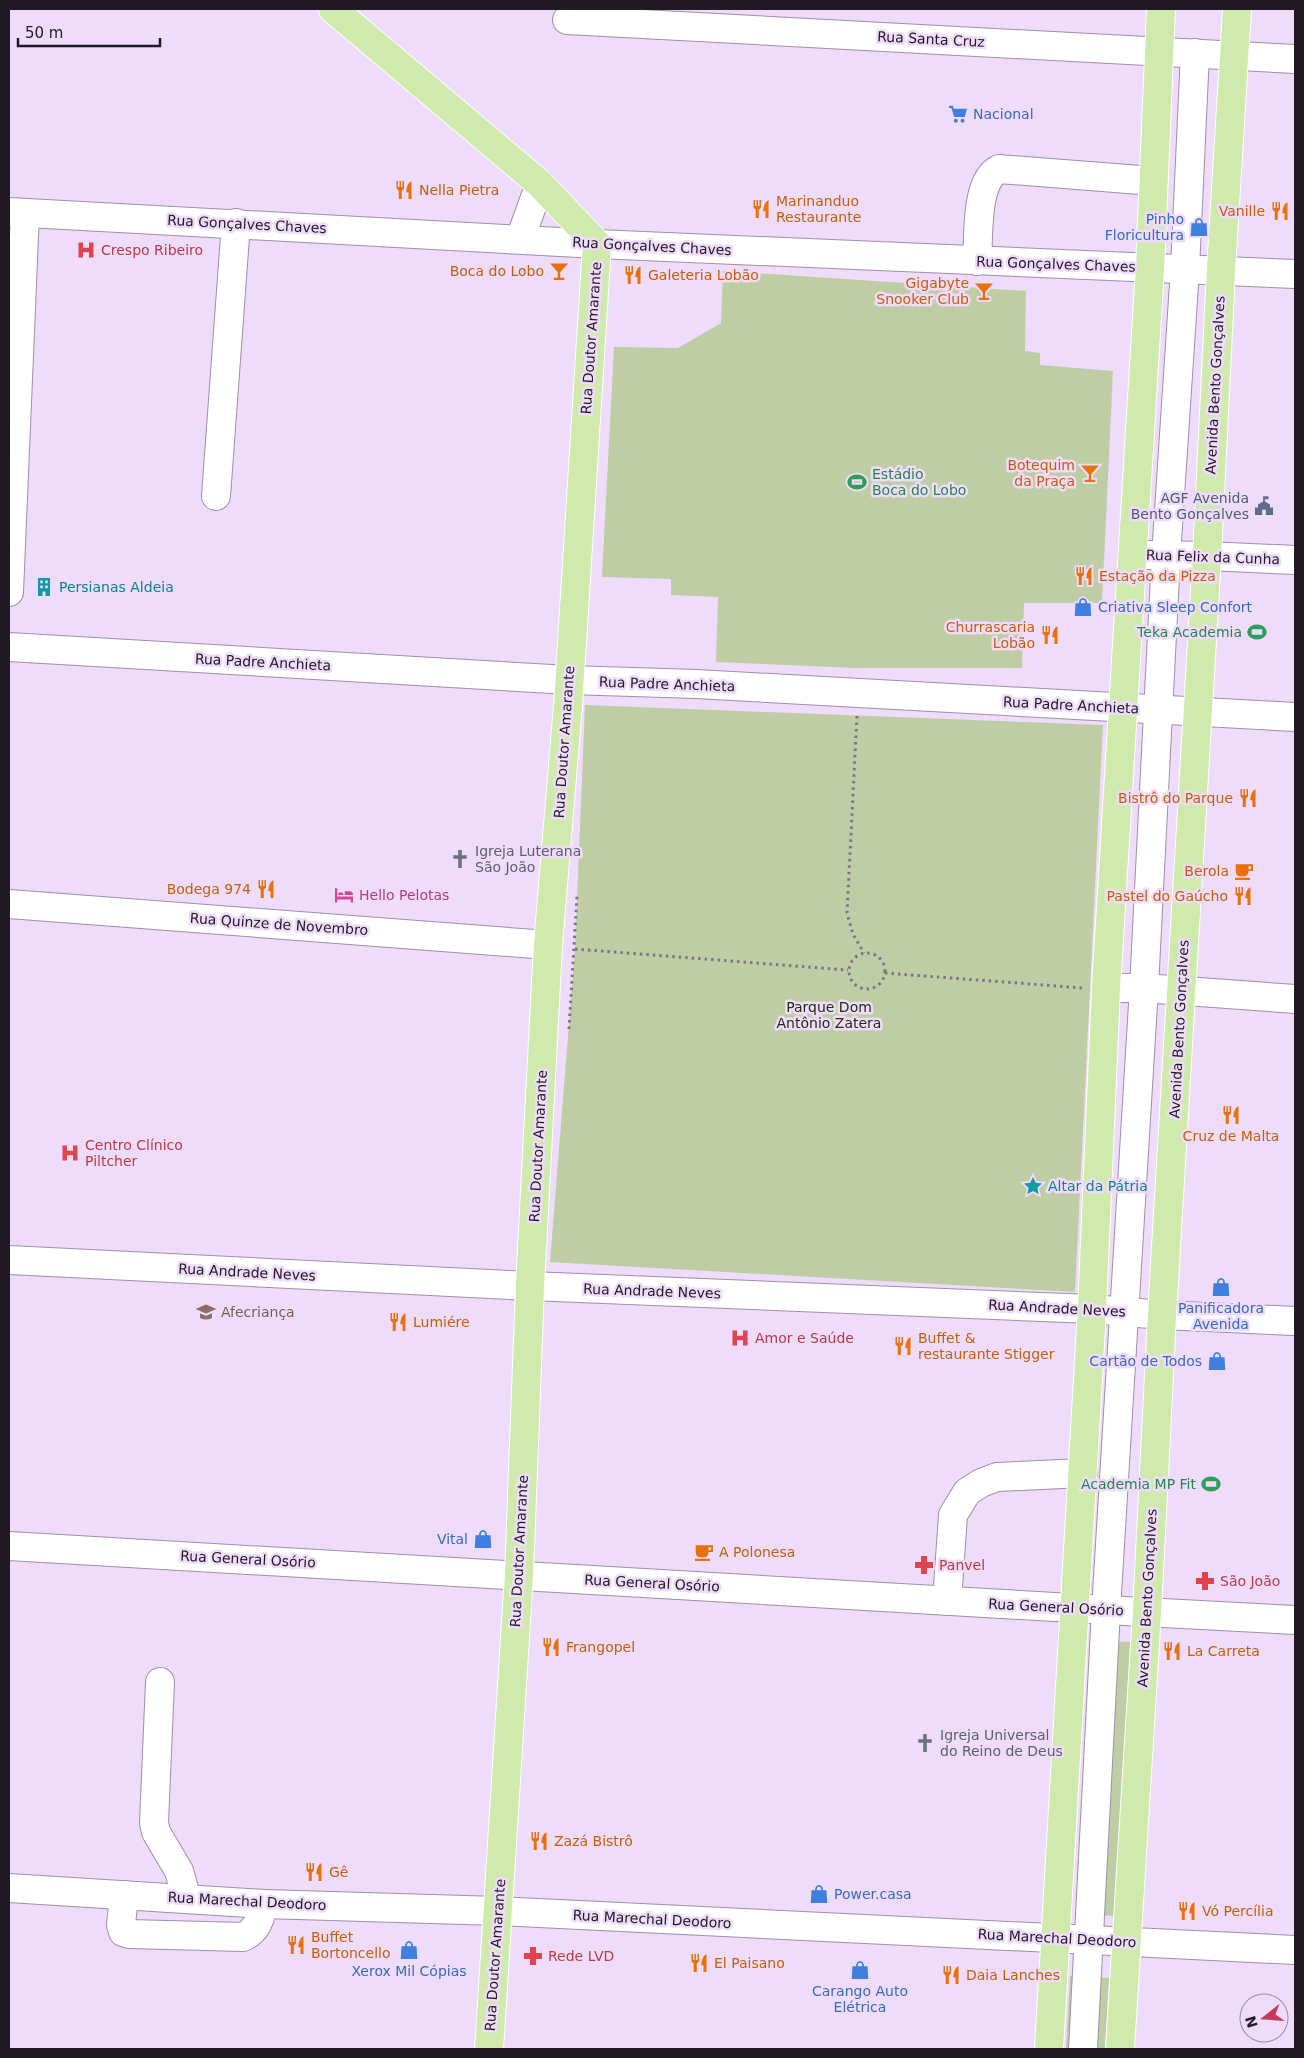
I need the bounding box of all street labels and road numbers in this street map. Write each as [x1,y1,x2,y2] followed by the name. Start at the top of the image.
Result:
[877,28,985,50] street label: Rua Santa Cruz
[167,212,327,236] street label: Rua Gonçalves Chaves
[572,234,732,258] street label: Rua Gonçalves Chaves
[976,253,1136,275] street label: Rua Gonçalves Chaves
[578,261,604,415] street label: Rua Doutor Amarante
[1202,295,1228,475] street label: Avenida Bento Gonçalves
[1146,547,1280,567] street label: Rua Felix da Cunha
[194,650,332,674] street label: Rua Padre Anchieta
[551,665,577,819] street label: Rua Doutor Amarante
[599,674,735,694] street label: Rua Padre Anchieta
[1002,693,1140,717] street label: Rua Padre Anchieta
[189,910,369,938] street label: Rua Quinze de Novembro
[1166,939,1192,1119] street label: Avenida Bento Gonçalves
[526,1069,550,1223] street label: Rua Doutor Amarante
[178,1260,316,1284] street label: Rua Andrade Neves
[583,1281,721,1301] street label: Rua Andrade Neves
[988,1296,1126,1320] street label: Rua Andrade Neves
[507,1474,531,1628] street label: Rua Doutor Amarante
[1134,1508,1160,1688] street label: Avenida Bento Gonçalves
[180,1547,316,1571] street label: Rua General Osório
[584,1571,720,1595] street label: Rua General Osório
[988,1595,1124,1619] street label: Rua General Osório
[482,1878,508,2032] street label: Rua Doutor Amarante
[167,1889,327,1913] street label: Rua Marechal Deodoro
[572,1907,732,1931] street label: Rua Marechal Deodoro
[977,1926,1137,1950] street label: Rua Marechal Deodoro

